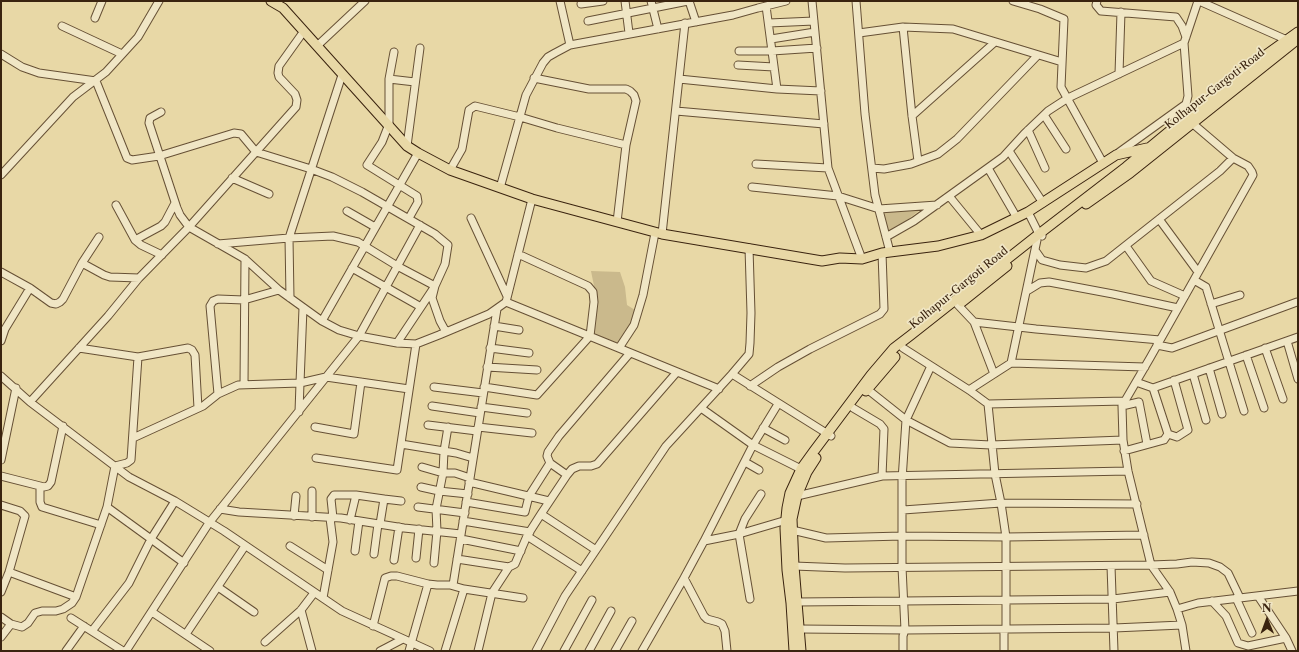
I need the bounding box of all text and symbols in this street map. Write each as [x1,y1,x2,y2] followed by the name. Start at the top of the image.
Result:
[1163,46,1267,132] street label: Kolhapur-Gargoti Road
[907,244,1011,332] street label: Kolhapur-Gargoti Road
[1247,600,1287,640] north arrow
[1262,601,1272,615] text: N

